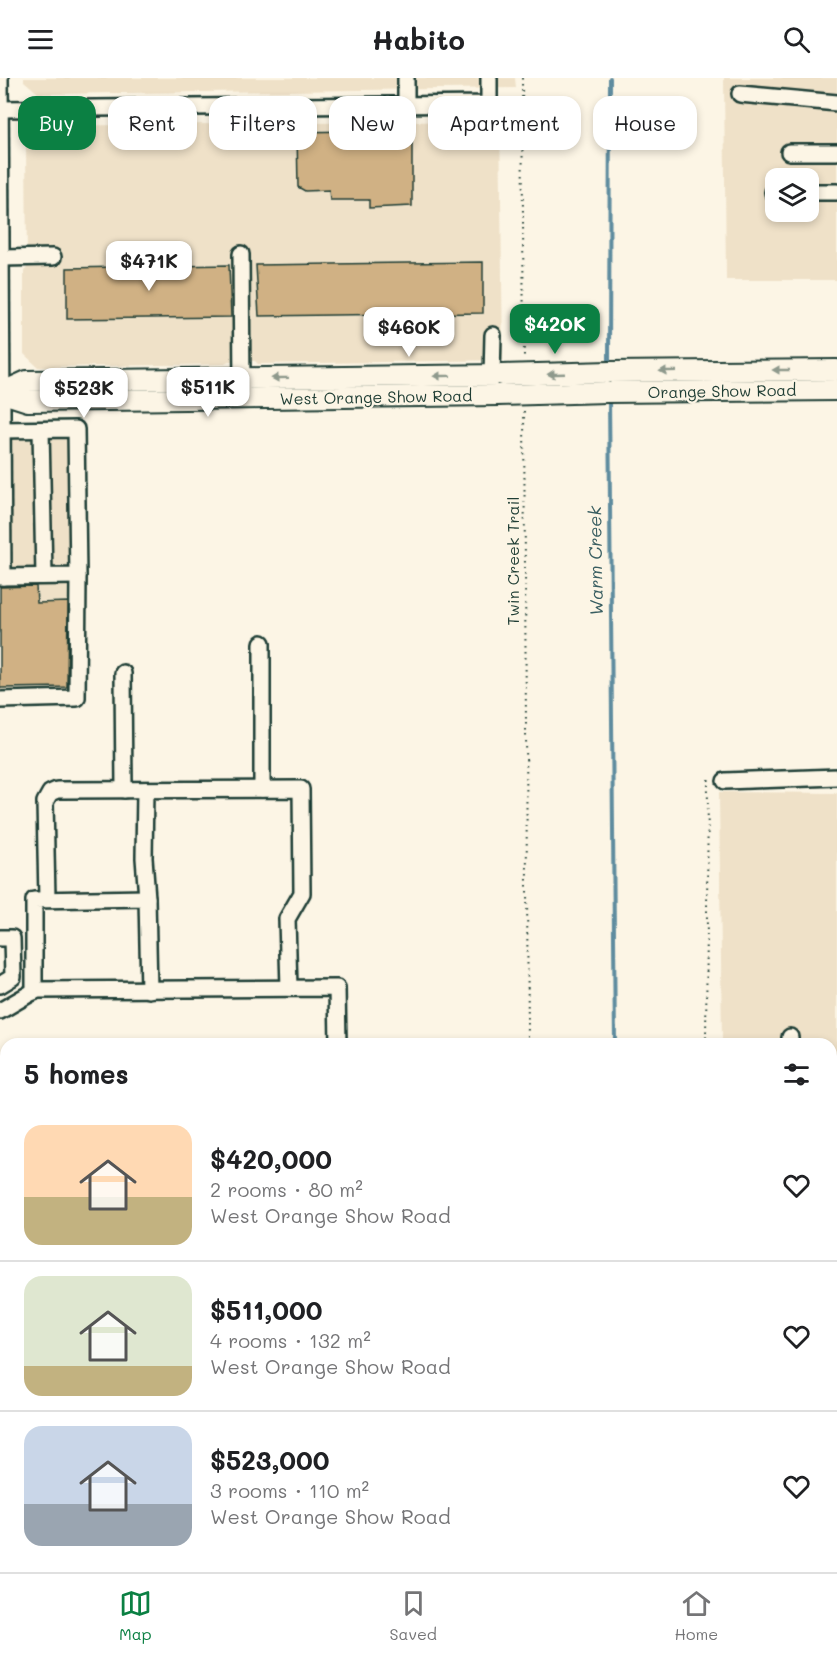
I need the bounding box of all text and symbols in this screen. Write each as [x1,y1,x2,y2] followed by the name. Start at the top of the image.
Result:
[372,22,465,57] text: Habito
[24,23,57,56] icon: menu
[780,23,813,56] icon: search
[18,96,96,150] chip: Buy
[108,96,197,150] chip: Rent
[209,96,317,150] chip: Filters
[329,96,416,150] chip: New
[428,96,581,150] chip: Apartment
[593,96,697,150] chip: House
[765,168,819,222] map controls
[765,168,819,222] button: layers
[107,241,191,292] pin: $471K
[120,247,178,273] text: $471K
[513,304,597,355] pin: $420K
[367,307,451,358] pin: $460K
[524,310,586,336] text: $420K
[377,313,441,339] text: $460K
[772,365,791,375] one-way arrow
[166,367,250,418] pin: $511K
[658,367,677,376] one-way arrow
[42,368,126,419] pin: $523K
[546,369,565,378] one-way arrow
[433,371,452,381] one-way arrow
[181,373,235,399] text: $511K
[271,373,290,383] one-way arrow
[54,374,114,400] text: $523K
[647,379,797,402] street label: Orange Show Road
[280,384,472,409] street label: West Orange Show Road
[502,497,523,625] street label: Twin Creek Trail
[582,505,608,616] water label: Warm Creek
[24,1057,129,1091] text: 5 homes
[780,1058,813,1091] icon: filters
[210,1142,332,1176] text: $420,000
[72,1149,144,1221] icon: home
[780,1169,813,1202] icon: heart
[210,1176,363,1202] text: 2 rooms · 80 m²
[210,1202,451,1228] text: West Orange Show Road
[210,1293,322,1327] text: $511,000
[72,1300,144,1372] icon: home
[780,1320,813,1353] icon: heart
[210,1327,371,1353] text: 4 rooms · 132 m²
[210,1353,451,1379] text: West Orange Show Road
[210,1443,330,1477] text: $523,000
[72,1450,144,1522] icon: home
[780,1470,813,1503] icon: heart
[210,1477,369,1503] text: 3 rooms · 110 m²
[210,1503,451,1529] text: West Orange Show Road
[119,1587,152,1644] tab: Map
[389,1587,437,1644] tab: Saved
[675,1587,718,1644] tab: Home

